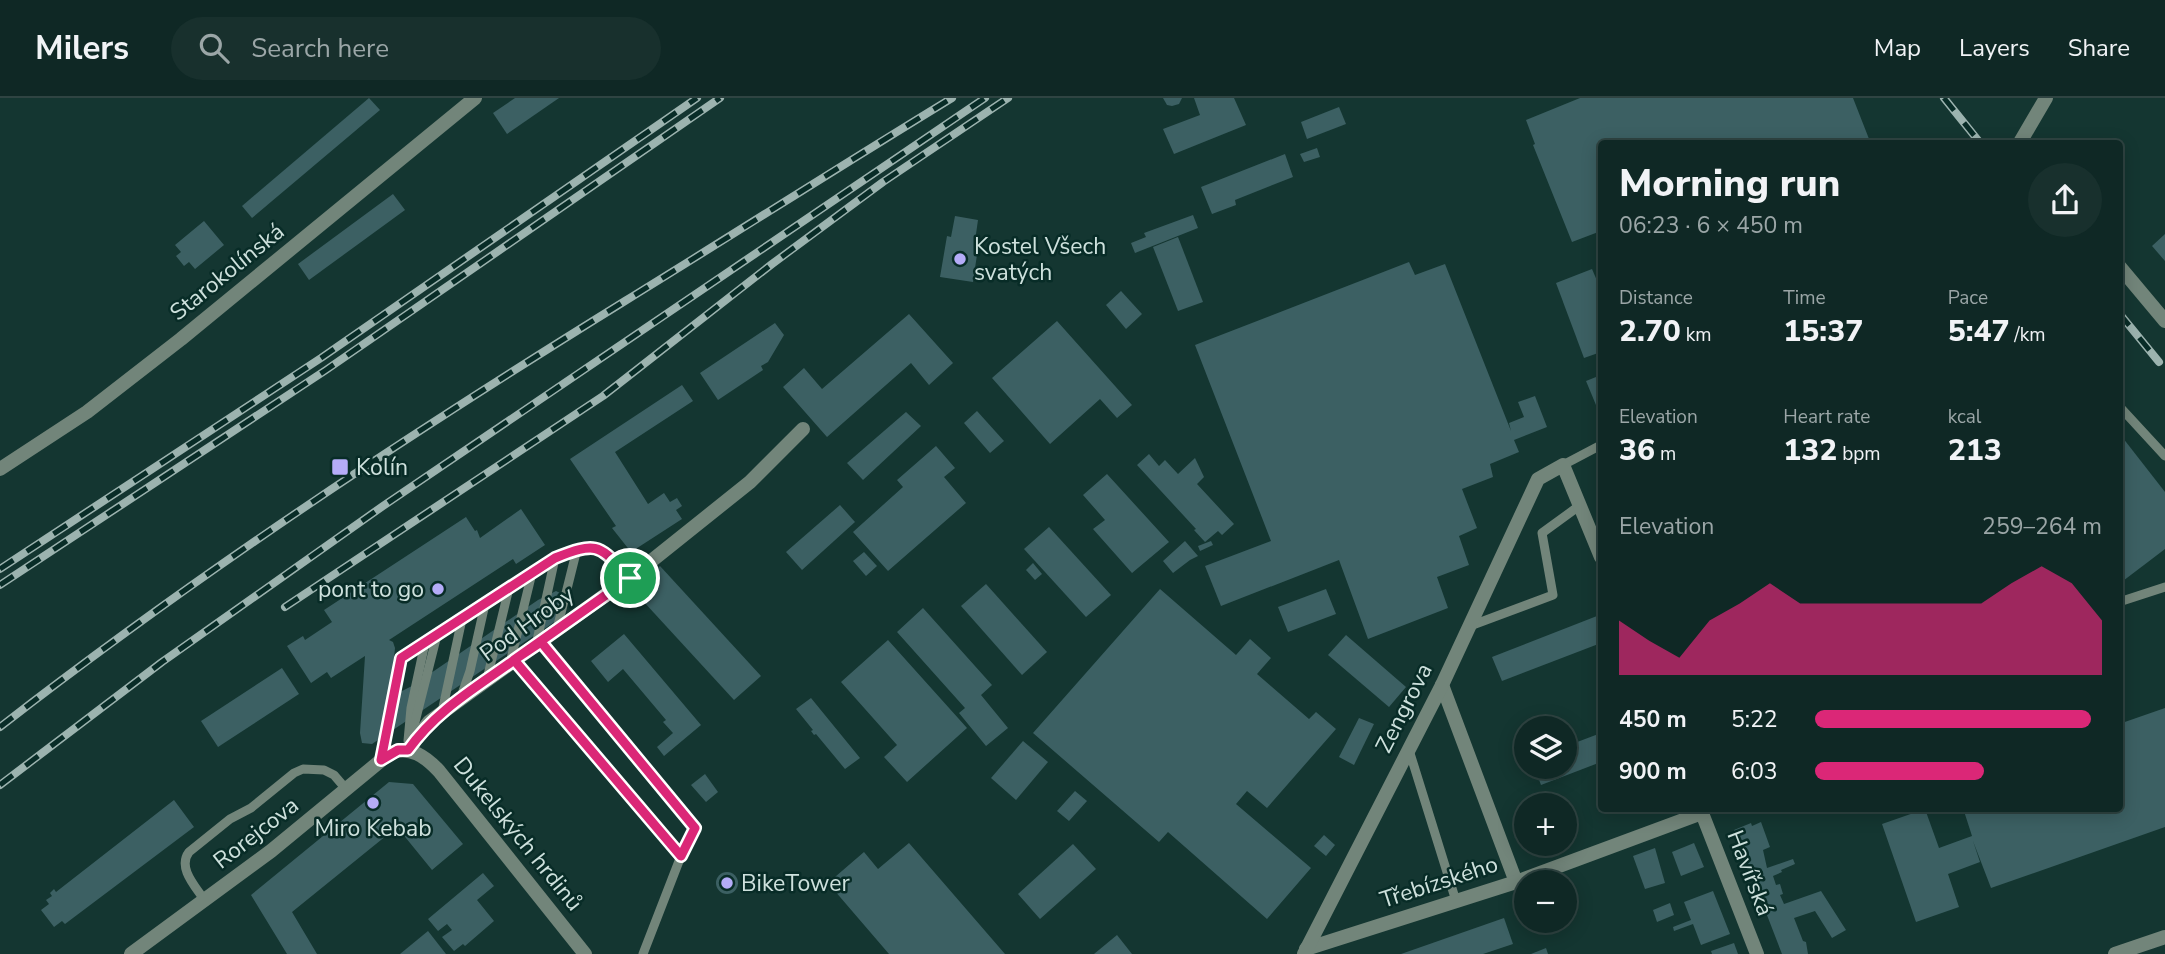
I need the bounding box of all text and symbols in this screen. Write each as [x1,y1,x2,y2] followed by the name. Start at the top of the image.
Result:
[171,17,661,80] search box
[35,26,129,71] text: Milers
[195,29,233,67] icon: search
[251,31,389,66] text: Search here
[1874,32,1921,64] text: Map
[1959,32,2030,64] text: Layers
[2068,32,2130,64] text: Share
[1619,158,1840,209] text: Morning run
[2028,163,2102,237] button: share
[1619,210,1803,241] text: 06:23 · 6 × 450 m
[163,216,291,328] street label: Starokolínská
[974,231,1106,288] place label: Kostel Všech svatých
[952,251,968,267] marker: Kostel Všech svatých
[1619,285,1693,311] text: Distance
[1783,285,1826,311] text: Time
[1948,285,1988,311] text: Pace
[1619,311,1681,352] text: 2.70
[1783,311,1863,352] text: 15:37
[1948,311,2009,352] text: 5:47
[1681,322,1711,348] text: km
[2009,322,2045,348] text: /km
[1619,404,1698,430] text: Elevation
[1783,404,1870,430] text: Heart rate
[1948,404,1981,430] text: kcal
[1619,430,1655,471] text: 36
[1783,430,1837,471] text: 132
[1948,430,2002,471] text: 213
[1655,441,1676,467] text: m
[1837,441,1881,467] text: bpm
[356,452,408,483] place label: Kolín
[330,457,350,477] marker: Kolín
[1619,511,1714,542] text: Elevation
[1982,511,2102,542] text: 259–264 m
[600,548,660,608] pin
[611,559,649,597] icon: arrive
[318,574,424,605] place label: pont to go
[474,579,581,669] street label: Pod Hroby
[430,581,446,597] marker: pont to go
[1368,658,1440,758] street label: Zengrova
[1619,704,1687,735] text: 450 m
[1731,704,1778,735] text: 5:22
[1514,716,1577,933] map controls
[1514,716,1577,779] button: layers
[446,751,590,917] street label: Dukelských hrdinů
[1619,756,1687,787] text: 900 m
[1731,756,1778,787] text: 6:03
[207,790,305,876] street label: Rorejcova
[1514,793,1577,856] button: +
[365,795,381,811] marker: Miro Kebab
[314,813,432,844] place label: Miro Kebab
[1719,826,1781,920] street label: Havířská
[1376,848,1502,916] street label: Třebízského
[741,868,850,899] place label: BikeTower
[1514,870,1577,933] button: −
[719,875,735,891] marker: BikeTower

